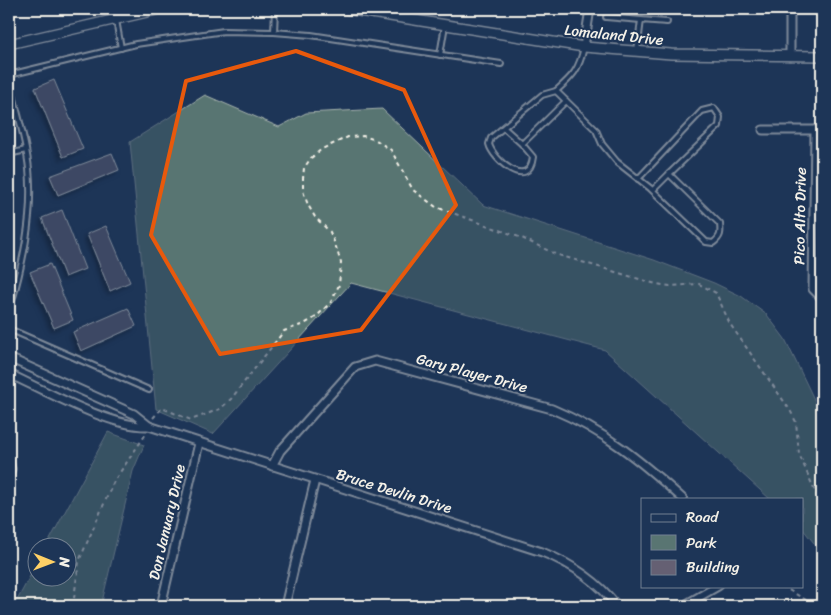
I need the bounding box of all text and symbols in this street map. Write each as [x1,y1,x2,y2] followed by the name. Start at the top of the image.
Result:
[563,17,665,53] street label: Lomaland Drive
[786,167,814,265] street label: Pico Alto Drive
[413,346,531,400] street label: Gary Player Drive
[333,461,455,521] street label: Bruce Devlin Drive
[141,462,193,582] street label: Don January Drive
[641,498,804,588] legend
[686,504,719,530] text: Road
[686,530,717,556] text: Park
[28,538,78,588] north arrow
[686,554,740,580] text: Building
[52,556,77,568] text: N

